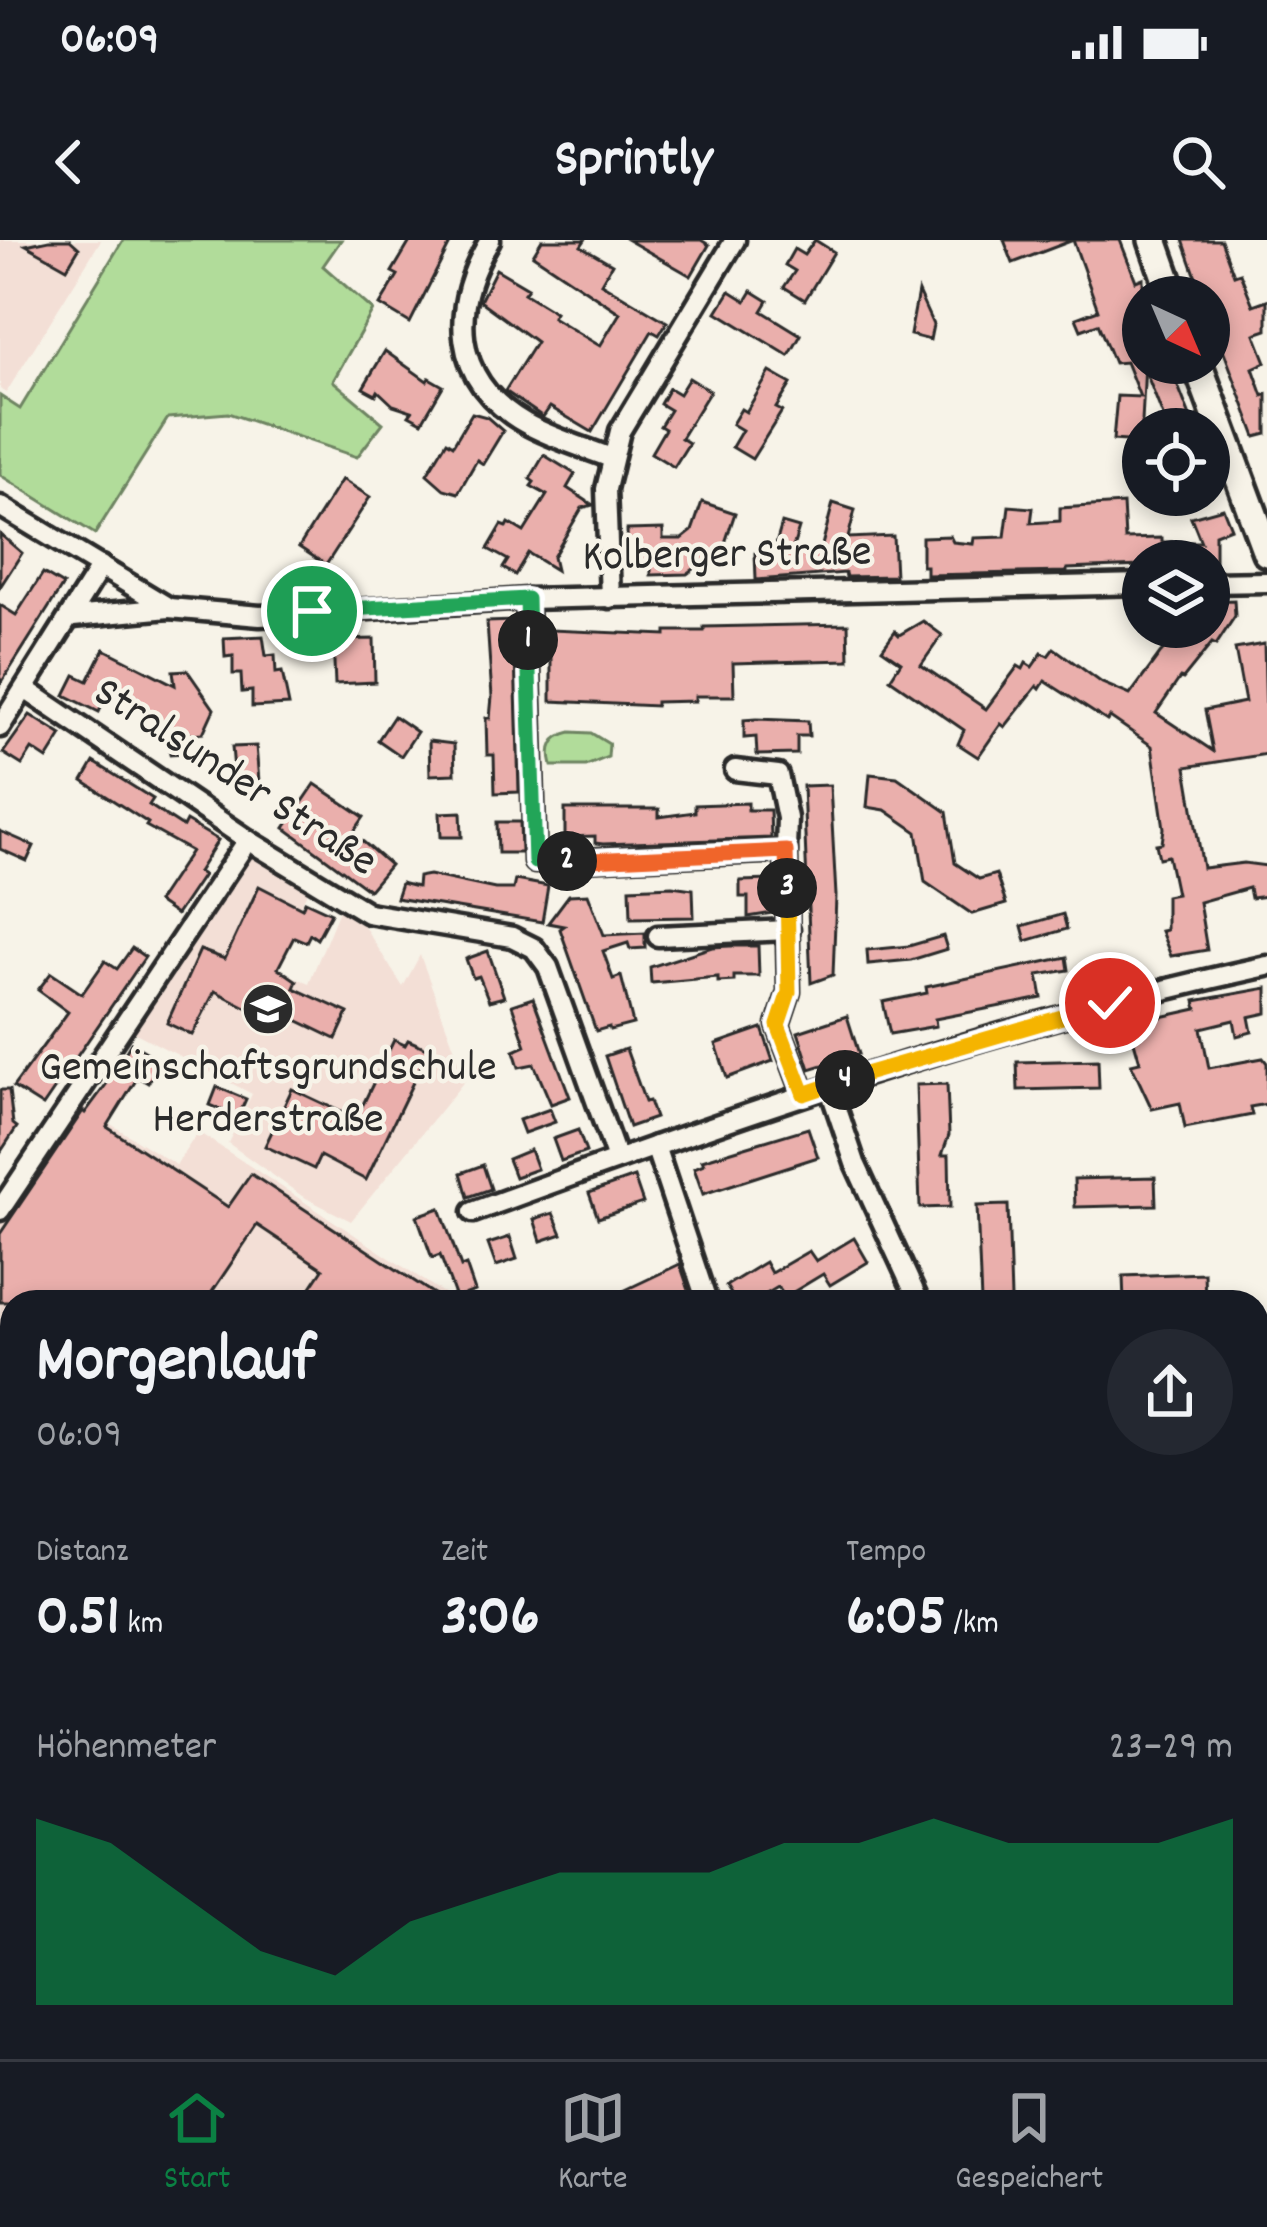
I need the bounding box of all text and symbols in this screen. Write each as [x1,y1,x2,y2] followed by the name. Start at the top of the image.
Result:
[60,10,159,74] text: 06:09
[554,124,713,201] text: Sprintly
[36,129,102,195] icon: back
[1165,129,1231,195] icon: search
[1122,276,1230,384] north arrow
[1122,276,1230,648] map controls
[1122,408,1230,516] button: locate
[582,522,872,592] street label: Kolberger Straße
[1122,540,1230,648] button: layers
[261,560,363,662] pin
[279,578,345,644] icon: arrive
[498,610,558,670] pin: 1
[524,616,532,663] text: 1
[79,663,389,895] street label: Stralsunder Straße
[537,831,597,891] pin: 2
[560,837,574,884] text: 2
[757,858,817,918] pin: 3
[780,864,794,911] text: 3
[1059,952,1161,1054] pin
[1077,970,1143,1036] icon: check
[240,981,296,1037] school or university icon: Gemeinschaftsgrundschule Herderstraße
[39,1038,497,1154] place label: Gemeinschaftsgrundschule Herderstraße
[815,1050,875,1110] pin: 4
[838,1056,852,1103] text: 4
[36,1318,315,1412] text: Morgenlauf
[1107,1329,1233,1455] button: share
[36,1410,122,1465] text: 06:09
[36,1530,128,1577] text: Distanz
[441,1530,488,1577] text: Zeit
[846,1530,926,1577] text: Tempo
[36,1577,120,1663] text: 0.51
[441,1577,540,1663] text: 3:06
[846,1577,946,1663] text: 6:05
[120,1602,163,1649] text: km
[946,1602,999,1649] text: /km
[36,1722,216,1777] text: Höhenmeter
[1109,1722,1233,1777] text: 23–29 m
[164,2085,230,2204] tab: Start
[558,2085,628,2204] tab: Karte
[955,2085,1103,2204] tab: Gespeichert

